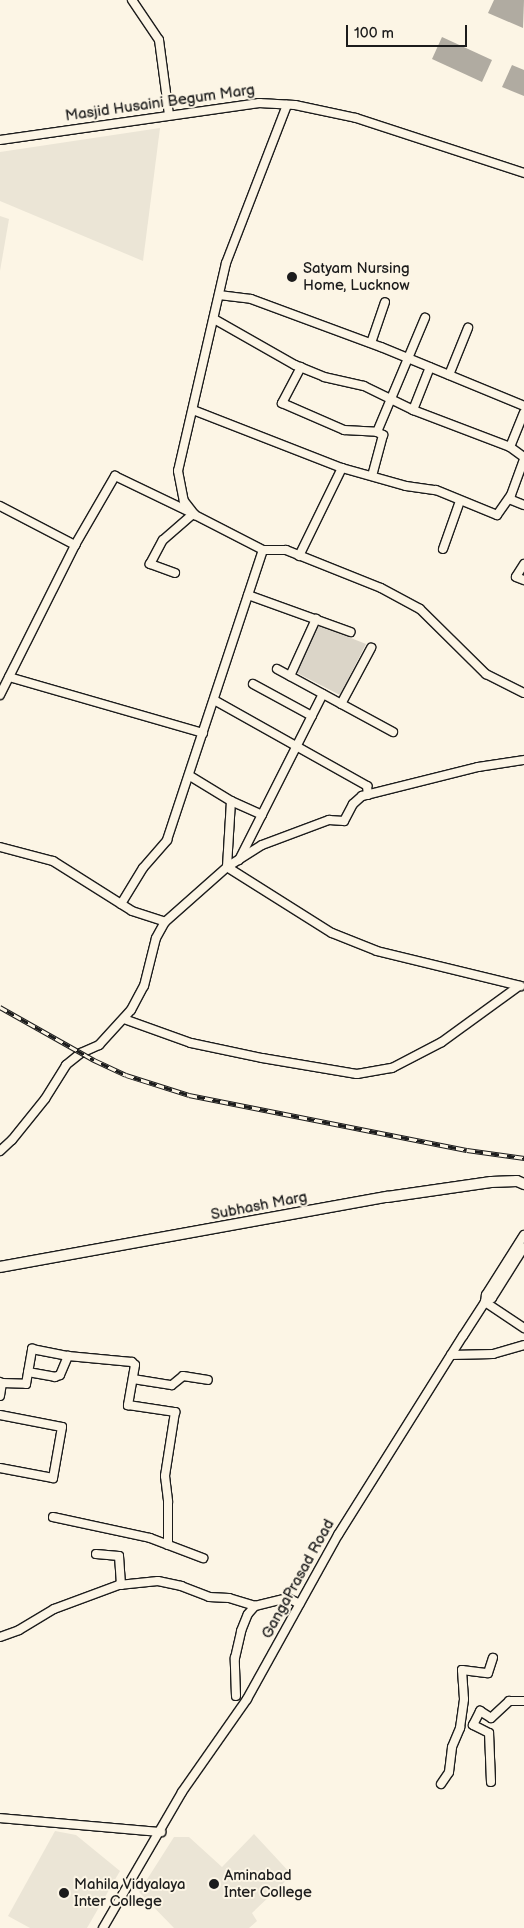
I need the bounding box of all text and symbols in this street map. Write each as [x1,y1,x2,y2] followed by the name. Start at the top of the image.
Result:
[349,15,470,47] scale bar
[354,24,394,43] text: 100 m
[64,81,256,125] street label: Masjid Husaini Begum Marg
[303,259,410,294] place label: Satyam Nursing Home, Lucknow
[285,270,299,284] marker: Satyam Nursing Home, Lucknow
[209,1188,309,1224] street label: Subhash Marg
[258,1516,338,1642] street label: GangaPrasad Road
[224,1866,312,1901] place label: Aminabad Inter College
[74,1875,186,1910] place label: Mahila Vidyalaya Inter College
[208,1878,220,1890] marker: Aminabad Inter College
[58,1887,70,1899] marker: Mahila Vidyalaya Inter College

